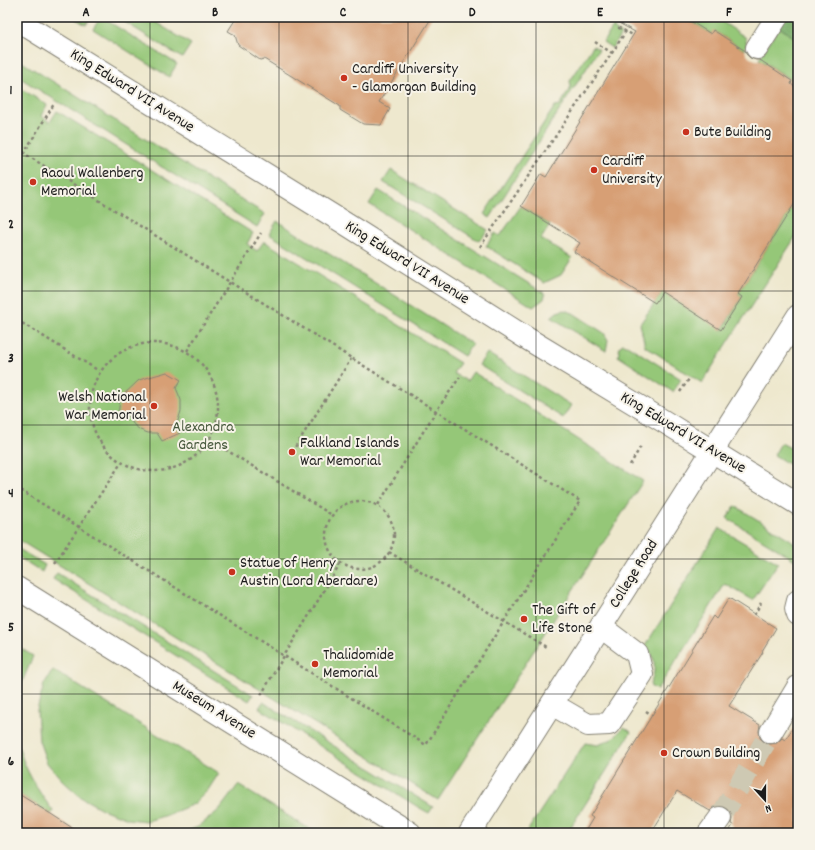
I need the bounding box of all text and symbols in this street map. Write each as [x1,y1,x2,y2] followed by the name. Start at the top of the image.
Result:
[82,4,90,23] text: A
[212,4,218,23] text: B
[340,4,347,23] text: C
[469,4,476,23] text: D
[597,4,604,23] text: E
[726,4,732,23] text: F
[65,43,199,139] street label: King Edward VII Avenue
[352,58,476,99] place label: Cardiff University - Glamorgan Building
[339,73,349,83] marker: Cardiff University - Glamorgan Building
[10,82,13,101] text: 1
[694,121,771,144] place label: Bute Building
[681,127,691,137] marker: Bute Building
[602,150,662,191] place label: Cardiff University
[41,162,143,203] place label: Raoul Wallenberg Memorial
[589,165,599,175] marker: Cardiff University
[28,177,38,187] marker: Raoul Wallenberg Memorial
[340,215,474,311] street label: King Edward VII Avenue
[8,216,14,235] text: 2
[8,350,14,369] text: 3
[58,386,146,427] place label: Welsh National War Memorial
[616,386,750,480] street label: King Edward VII Avenue
[149,401,159,411] marker: Welsh National War Memorial
[172,416,234,457] park label: Alexandra Gardens
[300,432,400,473] place label: Falkland Islands War Memorial
[287,447,297,457] marker: Falkland Islands War Memorial
[8,485,14,504] text: 4
[604,535,664,613] street label: College Road
[240,552,378,593] place label: Statue of Henry Austin (Lord Aberdare)
[227,567,237,577] marker: Statue of Henry Austin (Lord Aberdare)
[532,599,596,640] place label: The Gift of Life Stone
[519,614,529,624] marker: The Gift of Life Stone
[8,619,14,638] text: 5
[323,644,394,685] place label: Thalidomide Memorial
[310,659,320,669] marker: Thalidomide Memorial
[167,675,261,745] street label: Museum Avenue
[672,742,760,765] place label: Crown Building
[659,748,669,758] marker: Crown Building
[8,753,15,772] text: 6
[745,780,785,820] north arrow
[762,799,773,816] text: N

